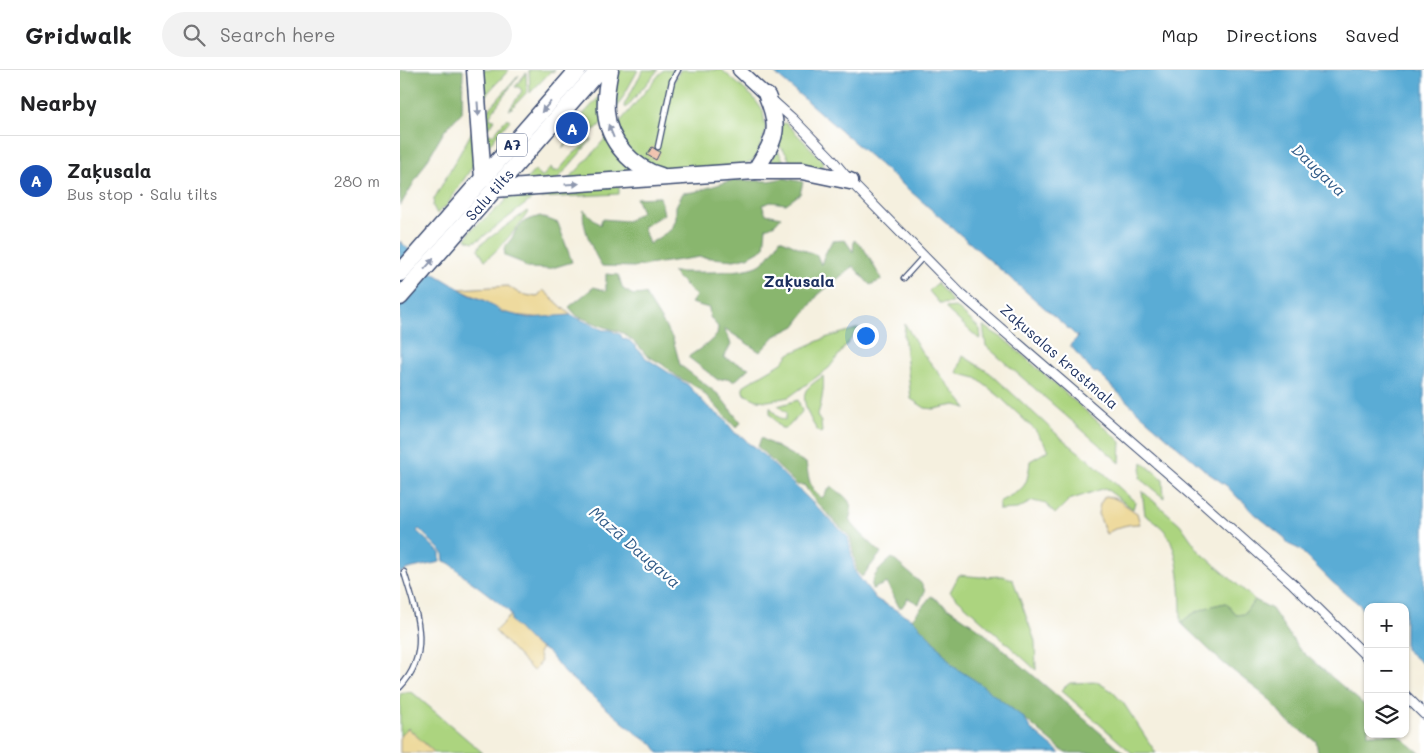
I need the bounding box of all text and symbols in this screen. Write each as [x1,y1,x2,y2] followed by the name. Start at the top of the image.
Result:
[162,12,512,57] search box
[25,19,132,50] text: Gridwalk
[180,21,208,49] icon: search
[220,22,336,47] text: Search here
[1161,23,1198,47] text: Map
[1226,23,1318,47] text: Directions
[1346,23,1399,47] text: Saved
[20,89,97,116] text: Nearby
[540,100,552,112] one-way arrow
[474,102,482,118] one-way arrow
[556,109,588,147] pin: A
[606,124,614,138] one-way arrow
[497,134,527,156] road number: A7
[1288,139,1351,201] water label: Daugava
[67,158,151,183] text: Zaķusala
[461,164,518,225] street label: Salu tilts
[30,170,42,191] text: A
[334,170,380,191] text: 280 m
[564,180,580,188] one-way arrow
[67,183,218,204] text: Bus stop · Salu tilts
[423,258,434,270] one-way arrow
[763,270,835,292] district label: Zaķusala
[996,299,1123,414] street label: Zaķusalas krastmala
[853,323,879,349] your location
[585,501,685,592] water label: Mazā Daugava
[1364,603,1409,738] map controls
[1364,603,1409,648] button: +
[1364,648,1409,693] button: −
[1364,693,1409,738] button: layers

